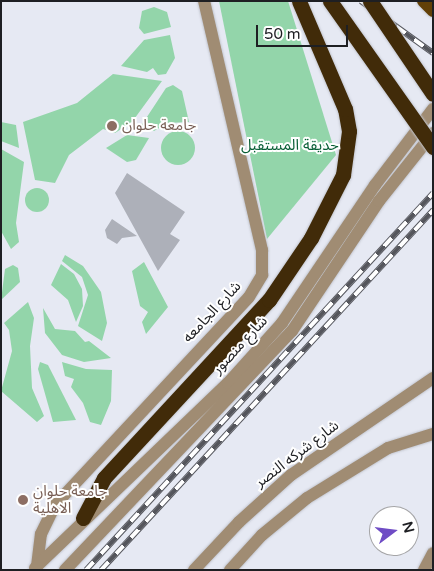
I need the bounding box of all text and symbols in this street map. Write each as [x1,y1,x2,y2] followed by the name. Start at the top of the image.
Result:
[259,15,352,47] scale bar
[264,25,301,43] text: 50 m
[122,117,196,135] place label: جامعة حلوان
[106,120,118,132] marker: جامعة حلوان
[241,137,339,155] park label: حديقة المستقبل
[179,278,245,346] street label: شارع الجامعه
[209,312,271,378] street label: شارع منصور
[251,417,343,491] street label: شارع شركه النصر
[33,482,107,517] place label: جامعة حلوان الاهلية
[17,494,29,506] marker: جامعة حلوان الاهلية
[369,506,419,556] north arrow
[398,520,418,535] text: N

